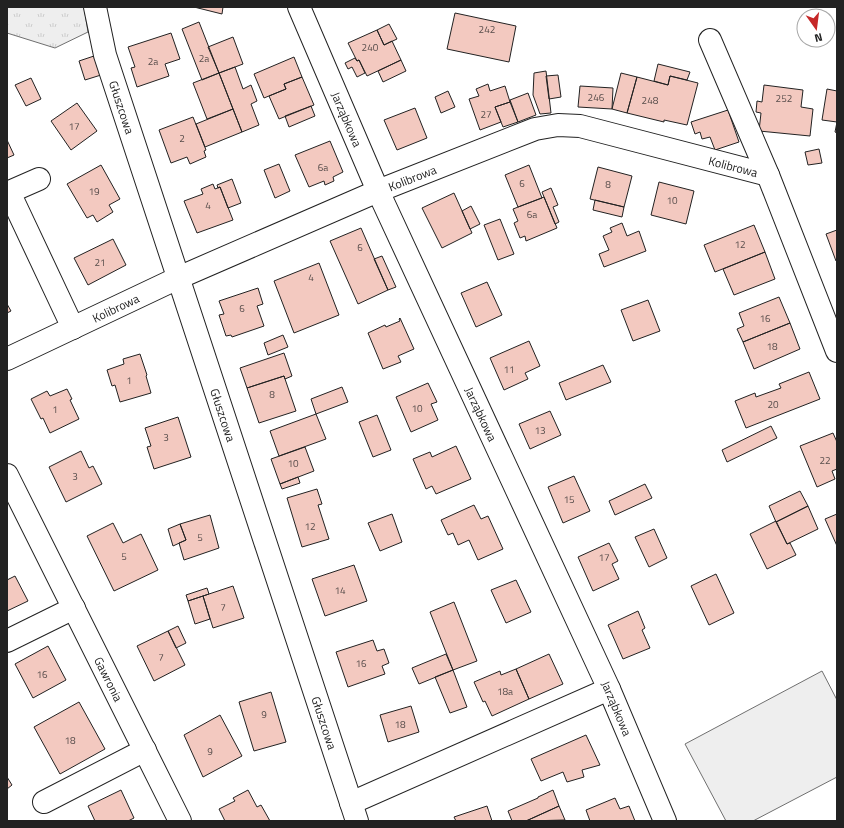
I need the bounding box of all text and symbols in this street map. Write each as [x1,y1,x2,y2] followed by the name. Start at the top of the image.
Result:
[796,8,836,48] north arrow
[479,22,495,37] house number: 242
[813,29,824,46] text: N
[362,40,379,55] house number: 240
[199,51,209,66] house number: 2a
[148,54,158,69] house number: 2a
[105,78,140,136] street label: Głuszcowa
[327,89,367,150] street label: Jarząbkowa
[588,90,605,105] house number: 246
[776,91,792,106] house number: 252
[642,93,659,108] house number: 248
[480,107,492,122] house number: 27
[68,119,80,134] house number: 17
[179,131,185,146] house number: 2
[707,150,760,181] street label: Kolibrowa
[385,159,439,196] street label: Kolibrowa
[318,160,328,175] house number: 6a
[519,176,525,191] house number: 6
[605,177,611,192] house number: 8
[88,184,100,199] house number: 19
[666,193,678,208] house number: 10
[205,198,211,213] house number: 4
[527,207,537,222] house number: 6a
[734,237,746,252] house number: 12
[357,240,363,255] house number: 6
[94,255,106,270] house number: 21
[308,270,314,285] house number: 4
[89,288,142,327] street label: Kolibrowa
[239,301,245,316] house number: 6
[759,311,771,326] house number: 16
[766,339,778,354] house number: 18
[503,362,515,377] house number: 11
[126,373,132,388] house number: 1
[461,383,502,444] street label: Jarząbkowa
[206,386,241,444] street label: Głuszcowa
[269,387,275,402] house number: 8
[767,397,779,412] house number: 20
[411,401,423,416] house number: 10
[52,402,58,417] house number: 1
[534,423,546,438] house number: 13
[163,430,169,445] house number: 3
[819,453,831,468] house number: 22
[287,456,299,471] house number: 10
[72,469,78,484] house number: 3
[563,492,575,507] house number: 15
[304,519,316,534] house number: 12
[197,530,203,545] house number: 5
[121,549,127,564] house number: 5
[598,550,610,565] house number: 17
[334,583,346,598] house number: 14
[220,600,226,615] house number: 7
[158,650,164,665] house number: 7
[90,653,128,705] street label: Gawronia
[355,656,367,671] house number: 16
[36,667,48,682] house number: 16
[597,677,637,739] street label: Jarząbkowa
[497,684,513,699] house number: 18a
[307,694,342,752] street label: Głuszcowa
[261,707,267,722] house number: 9
[394,717,406,732] house number: 18
[64,733,76,748] house number: 18
[207,744,213,759] house number: 9

